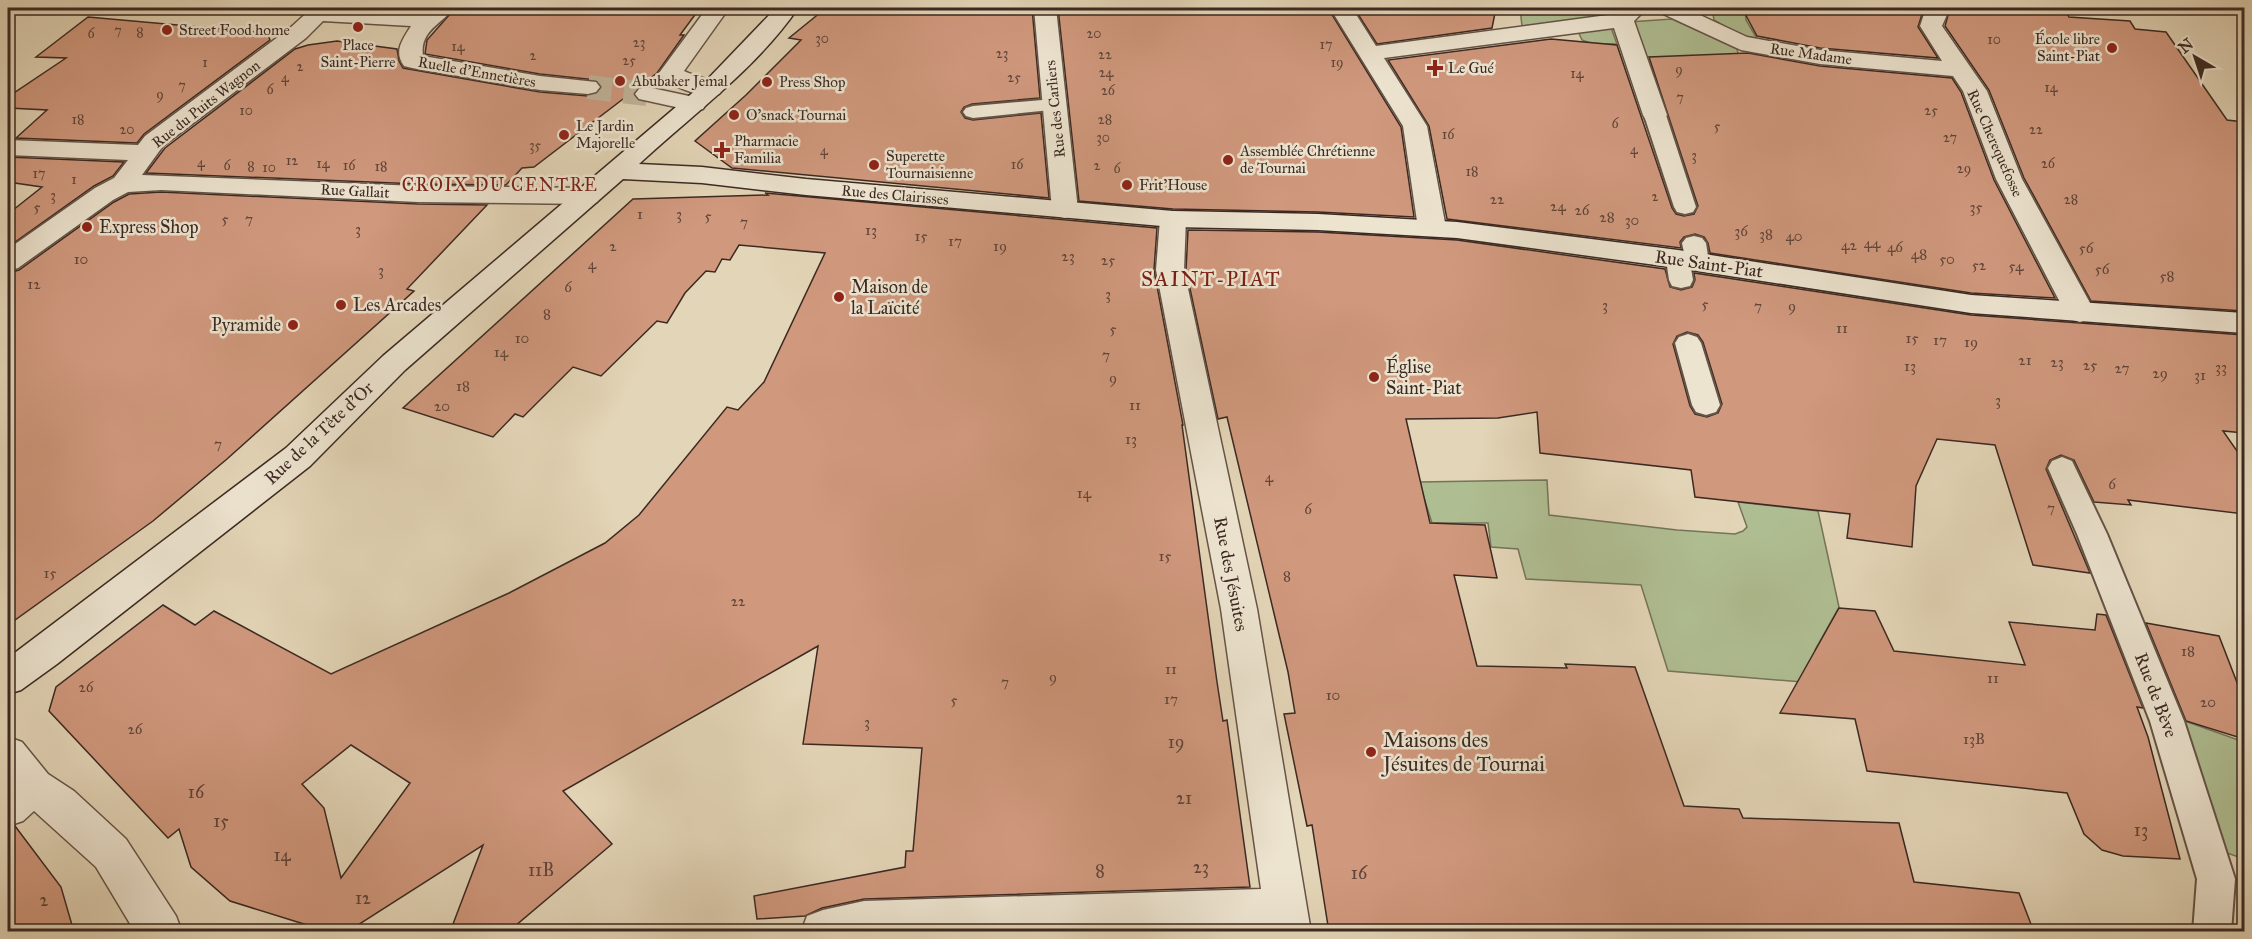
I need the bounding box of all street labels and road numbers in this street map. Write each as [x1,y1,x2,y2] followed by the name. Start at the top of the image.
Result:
[1769,39,1853,69] street label: Rue Madame
[417,53,537,91] street label: Ruelle d'Ennetières
[148,56,264,152] street label: Rue du Puits Wagnon
[1041,59,1069,159] street label: Rue des Carliers
[1962,87,2027,200] street label: Rue Cherequefosse
[320,180,391,202] street label: Rue Gallait
[841,181,949,209] street label: Rue des Clairisses
[1653,246,1765,283] street label: Rue Saint-Piat
[260,377,378,489] street label: Rue de la Tête d'Or
[1208,515,1253,633] street label: Rue des Jésuites
[2130,649,2182,741] street label: Rue de Bève

